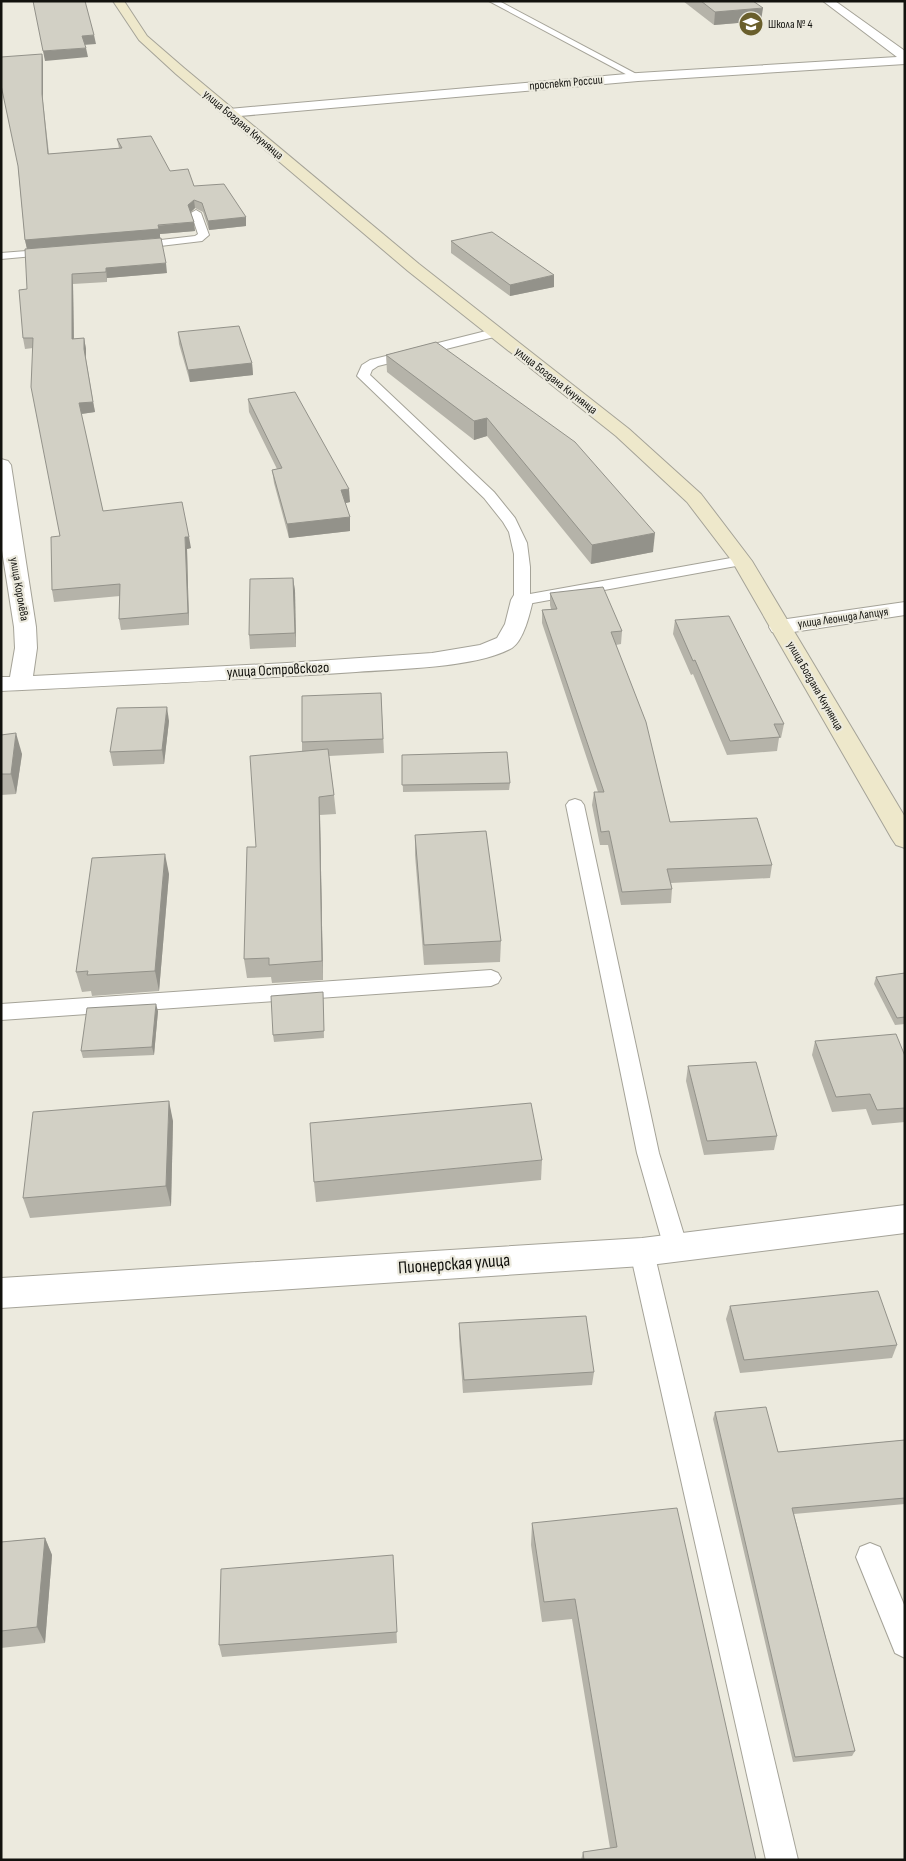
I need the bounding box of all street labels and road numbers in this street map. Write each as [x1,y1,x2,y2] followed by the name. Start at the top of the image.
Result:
[529,72,603,94] street label: проспект России
[200,87,287,163] street label: улица Богдана Кнунянца
[512,344,601,418] street label: улица Богдана Кнунянца
[6,556,32,622] street label: улица Королёва
[797,604,889,632] street label: улица Леонида Лапцуя
[783,639,847,734] street label: улица Богдана Кнунянца
[226,658,330,682] street label: улица Островского
[397,1250,511,1278] street label: Пионерская улица

